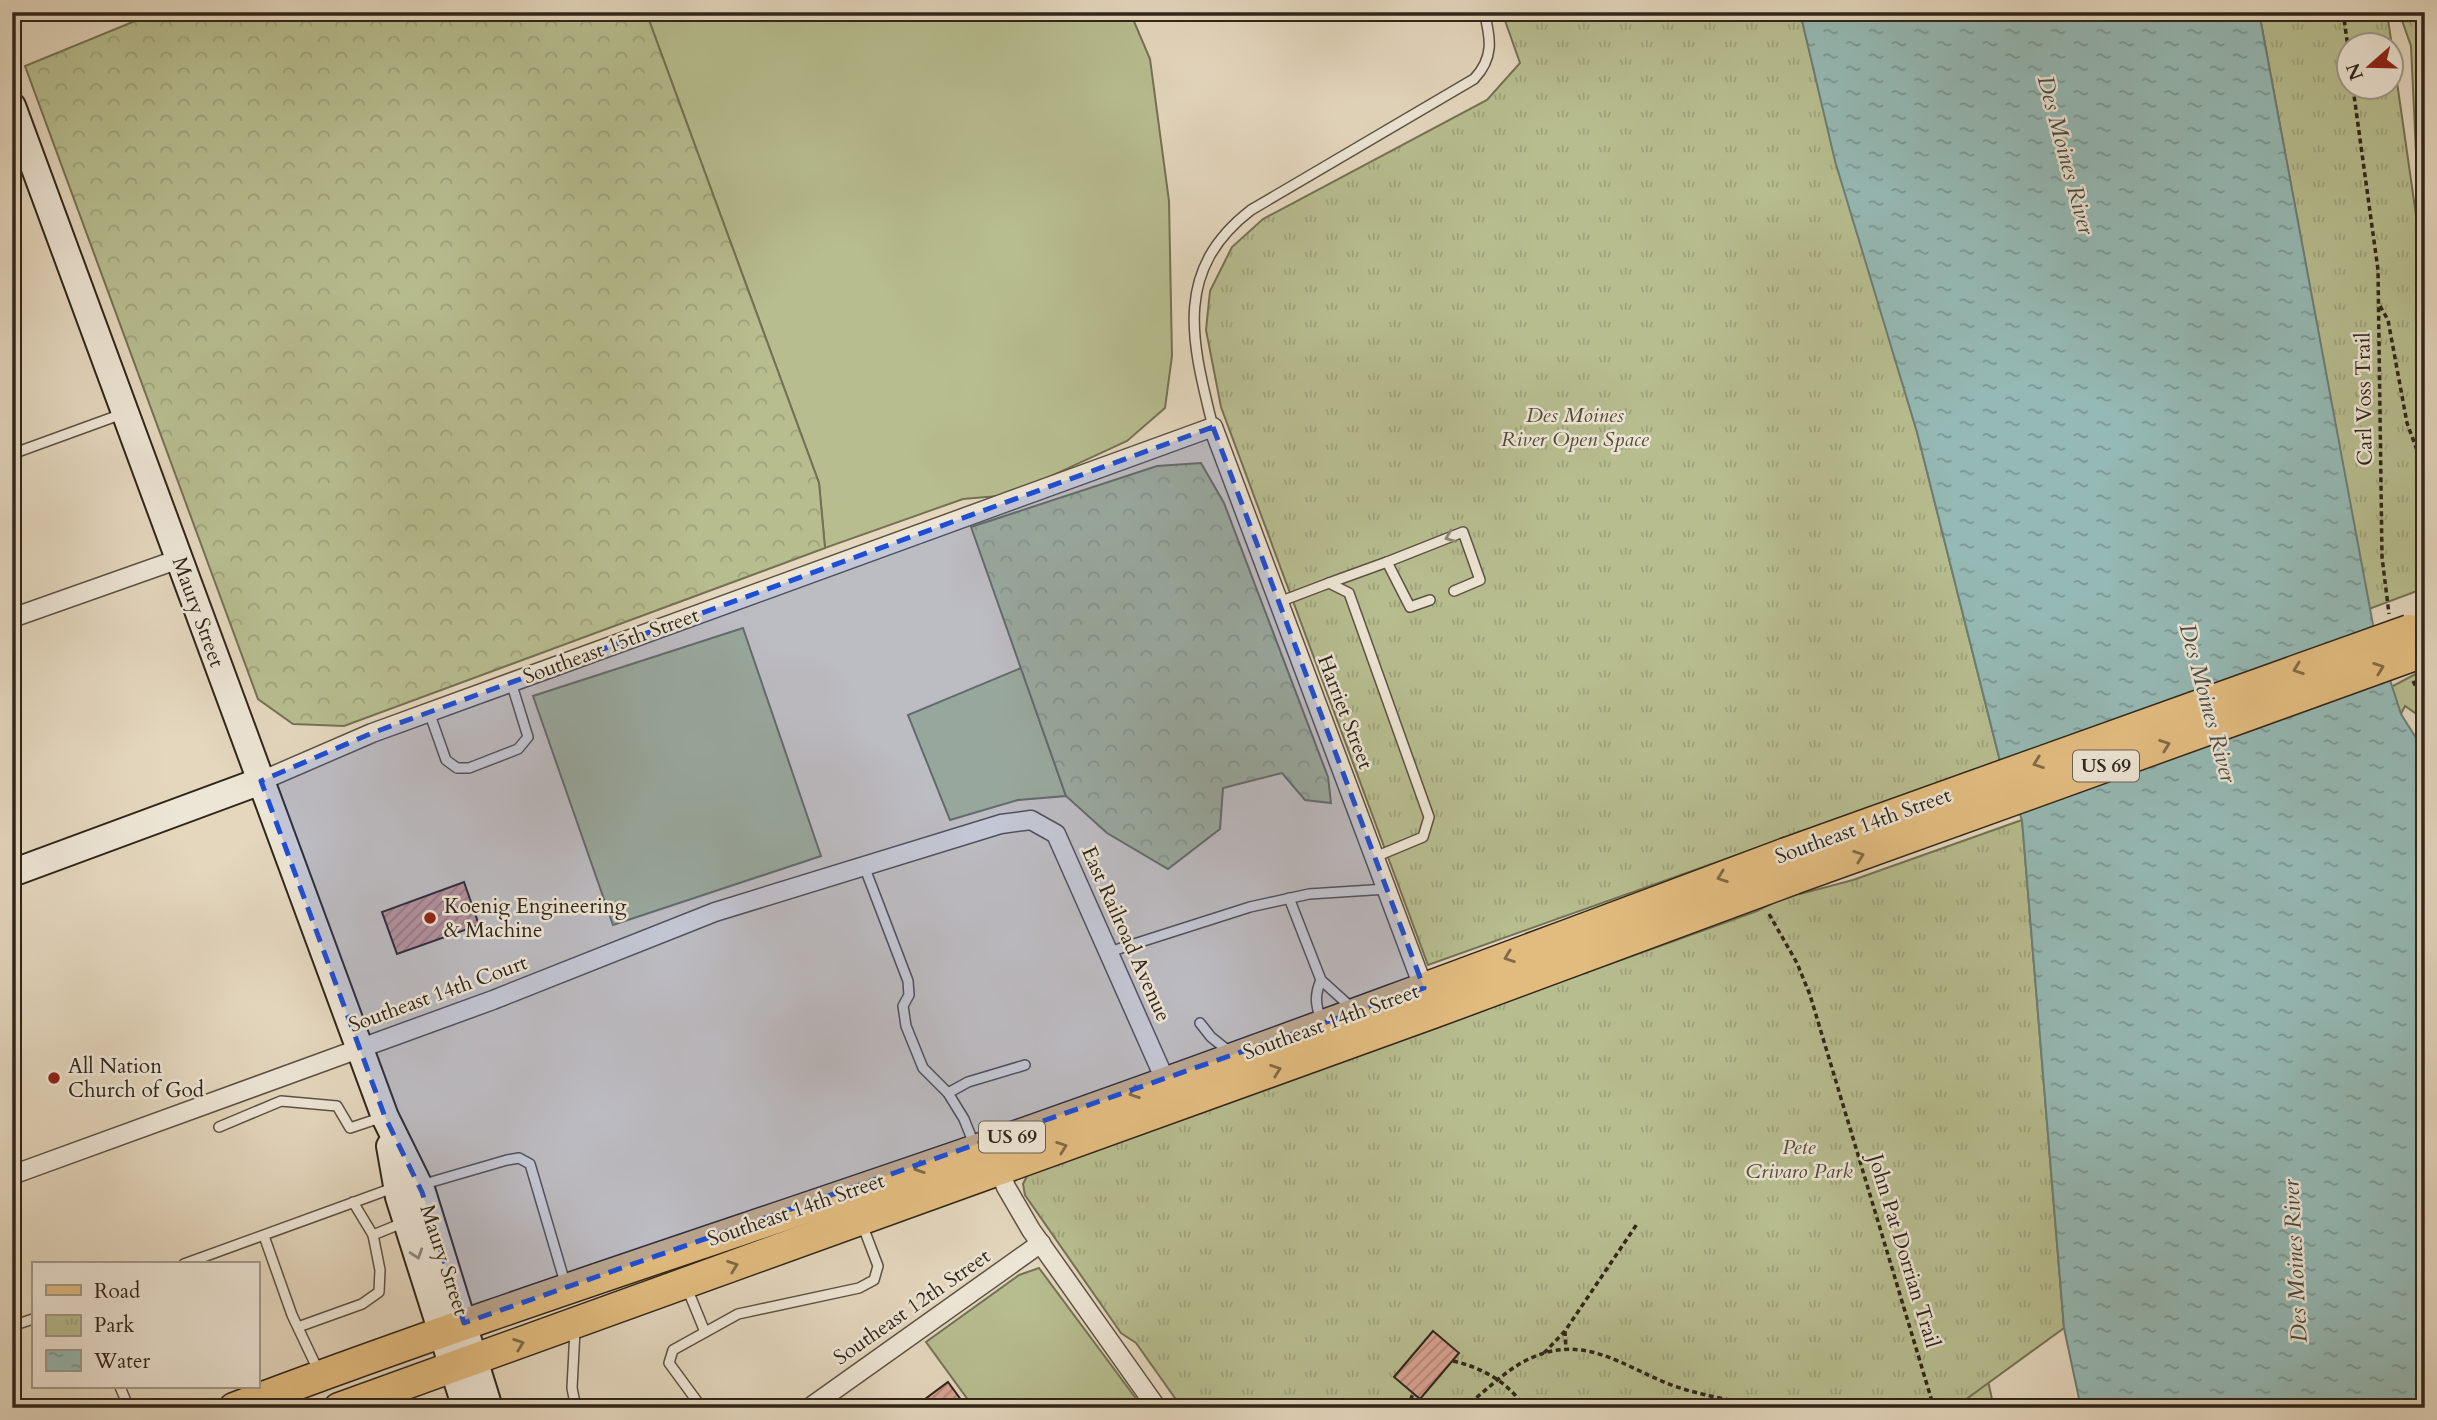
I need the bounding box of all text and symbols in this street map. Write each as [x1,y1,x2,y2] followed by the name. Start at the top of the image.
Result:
[2336,32,2406,102] north arrow
[2340,59,2370,84] text: N
[2030,72,2102,239] water label: Des Moines River
[2348,332,2380,466] street label: Carl Voss Trail
[1501,401,1650,454] park label: Des Moines River Open Space
[1445,529,1457,543] one-way arrow
[165,553,231,671] street label: Maury Street
[519,601,703,691] street label: Southeast 15th Street
[2172,620,2244,787] water label: Des Moines River
[1310,651,1380,774] street label: Harriet Street
[2293,661,2305,675] one-way arrow
[2372,662,2385,676] one-way arrow
[2158,739,2170,753] one-way arrow
[2073,750,2139,782] road number: US 69
[2033,755,2045,769] one-way arrow
[1771,781,1955,871] street label: Southeast 14th Street
[1074,842,1178,1026] street label: East Railroad Avenue
[1852,850,1864,864] one-way arrow
[1716,869,1728,883] one-way arrow
[444,892,627,945] place label: Koenig Engineering & Machine
[422,910,438,926] marker: Koenig Engineering & Machine
[345,948,532,1040] street label: Southeast 14th Court
[1503,949,1515,963] one-way arrow
[1239,977,1423,1067] street label: Southeast 14th Street
[68,1052,204,1105] place label: All Nation Church of God
[1269,1064,1282,1078] one-way arrow
[46,1070,62,1086] marker: All Nation Church of God
[1128,1085,1140,1099] one-way arrow
[979,1121,1045,1152] road number: US 69
[1745,1133,1853,1186] park label: Pete Crivaro Park
[1055,1141,1067,1155] one-way arrow
[1860,1148,1947,1351] street label: John Pat Dorrian Trail
[913,1160,925,1174] one-way arrow
[704,1166,889,1254] street label: Southeast 14th Street
[2275,1177,2315,1343] water label: Des Moines River
[412,1201,476,1320] street label: Maury Street
[828,1242,997,1372] street label: Southeast 12th Street
[409,1248,424,1260] one-way arrow
[726,1261,738,1275] one-way arrow
[32,1262,259,1388] legend
[94,1277,140,1306] text: Road
[94,1311,135,1340] text: Park
[512,1338,524,1352] one-way arrow
[93,1347,150,1376] text: Water

